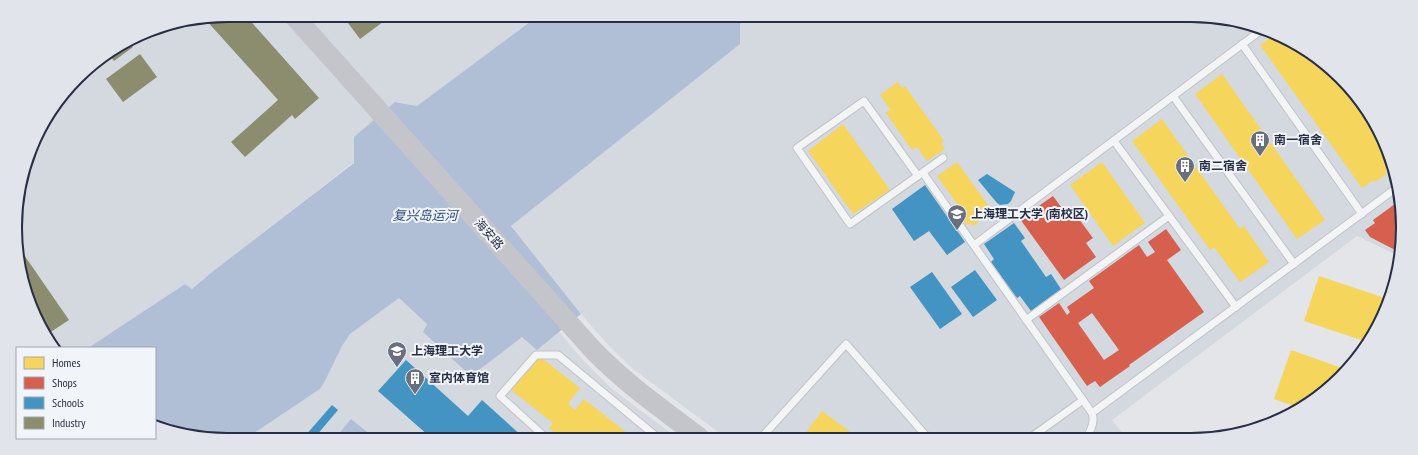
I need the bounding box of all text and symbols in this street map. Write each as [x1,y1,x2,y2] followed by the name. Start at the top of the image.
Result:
[1249,129,1271,157] building icon: 南一宿舍
[1274,132,1322,147] place label: 南一宿舍
[1174,155,1196,183] building icon: 南二宿舍
[1199,158,1247,173] place label: 南二宿舍
[946,203,968,231] school or university icon: 上海理工大学 (南校区)
[971,206,1088,221] place label: 上海理工大学 (南校区)
[392,207,460,224] water label: 复兴岛运河
[472,215,507,252] street label: 海安路
[386,340,408,368] school or university icon: 上海理工大学
[411,343,483,358] place label: 上海理工大学
[16,347,156,439] legend
[52,355,80,370] text: Homes
[404,367,426,395] building icon: 室内体育馆
[429,370,489,385] place label: 室内体育馆
[52,375,77,390] text: Shops
[52,395,84,410] text: Schools
[52,415,86,430] text: Industry

